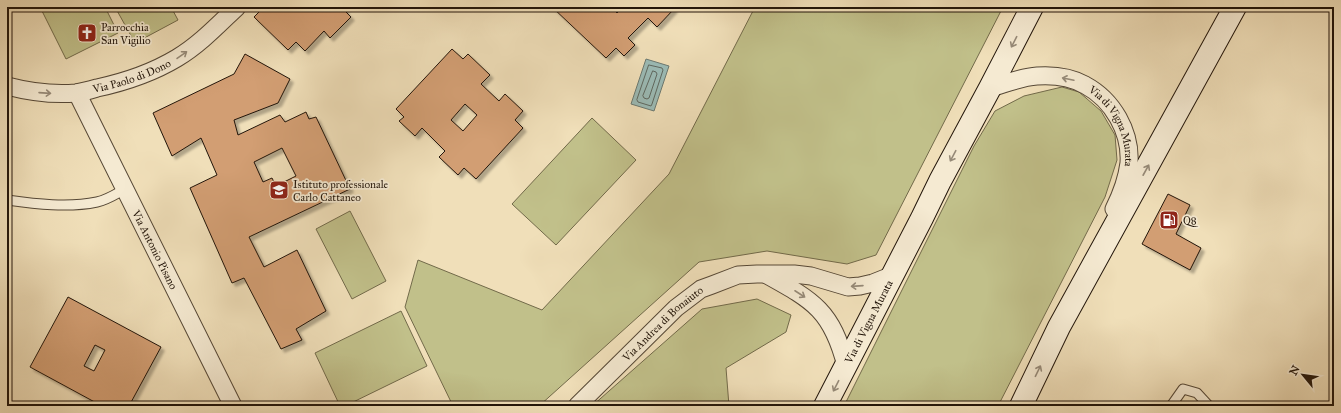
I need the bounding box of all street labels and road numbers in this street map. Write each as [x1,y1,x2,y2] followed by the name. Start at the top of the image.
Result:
[90,57,173,96] street label: Via Paolo di Dono
[1085,82,1135,168] street label: Via di Vigna Murata
[129,207,180,292] street label: Via Antonio Pisano
[842,278,896,367] street label: Via di Vigna Murata
[619,283,706,365] street label: Via Andrea di Bonaiuto

